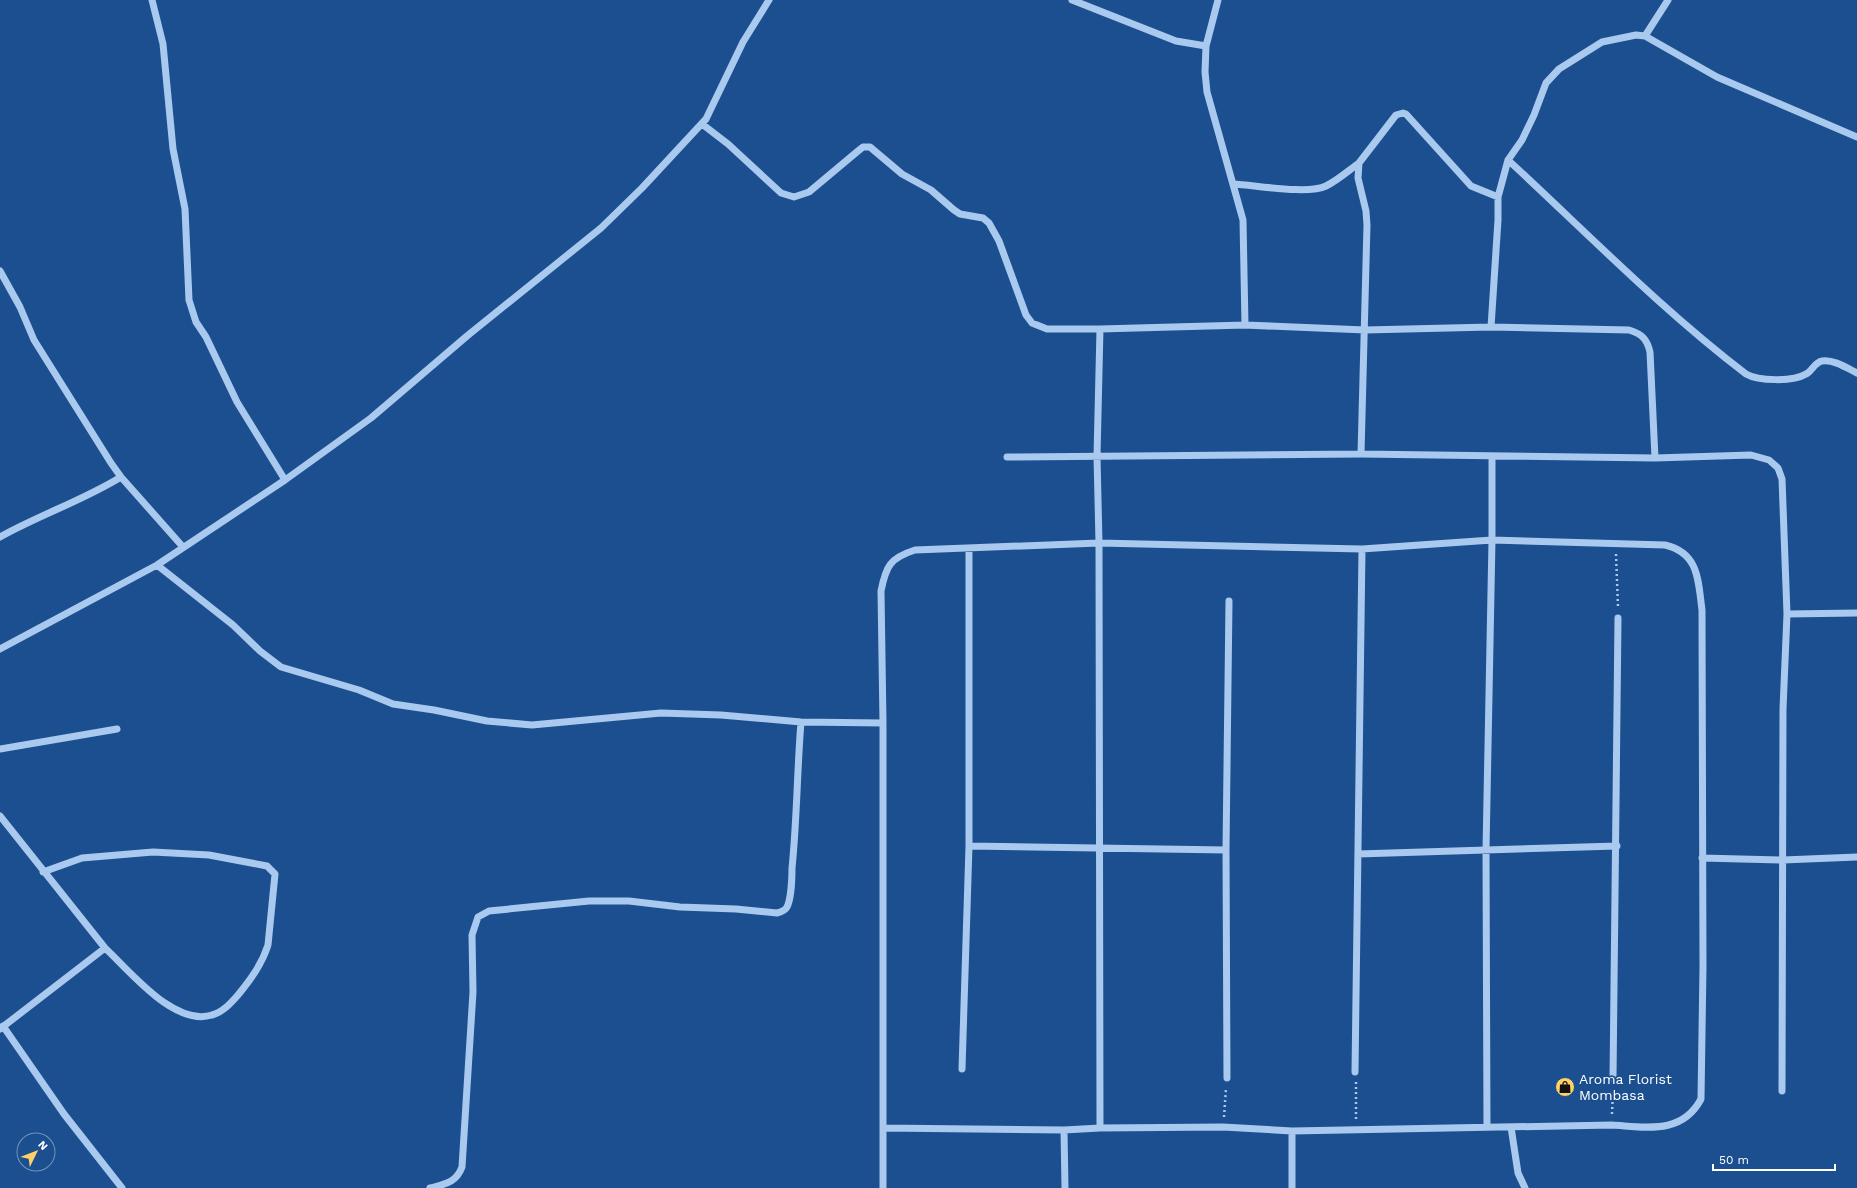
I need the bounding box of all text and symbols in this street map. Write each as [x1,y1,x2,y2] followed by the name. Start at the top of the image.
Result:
[1579,1071,1672,1103] place label: Aroma Florist Mombasa
[1554,1076,1576,1098] shop icon: Aroma Florist Mombasa
[16,1132,56,1172] north arrow
[35,1138,50,1153] text: N
[1713,1146,1835,1172] scale bar
[1719,1153,1749,1167] text: 50 m

